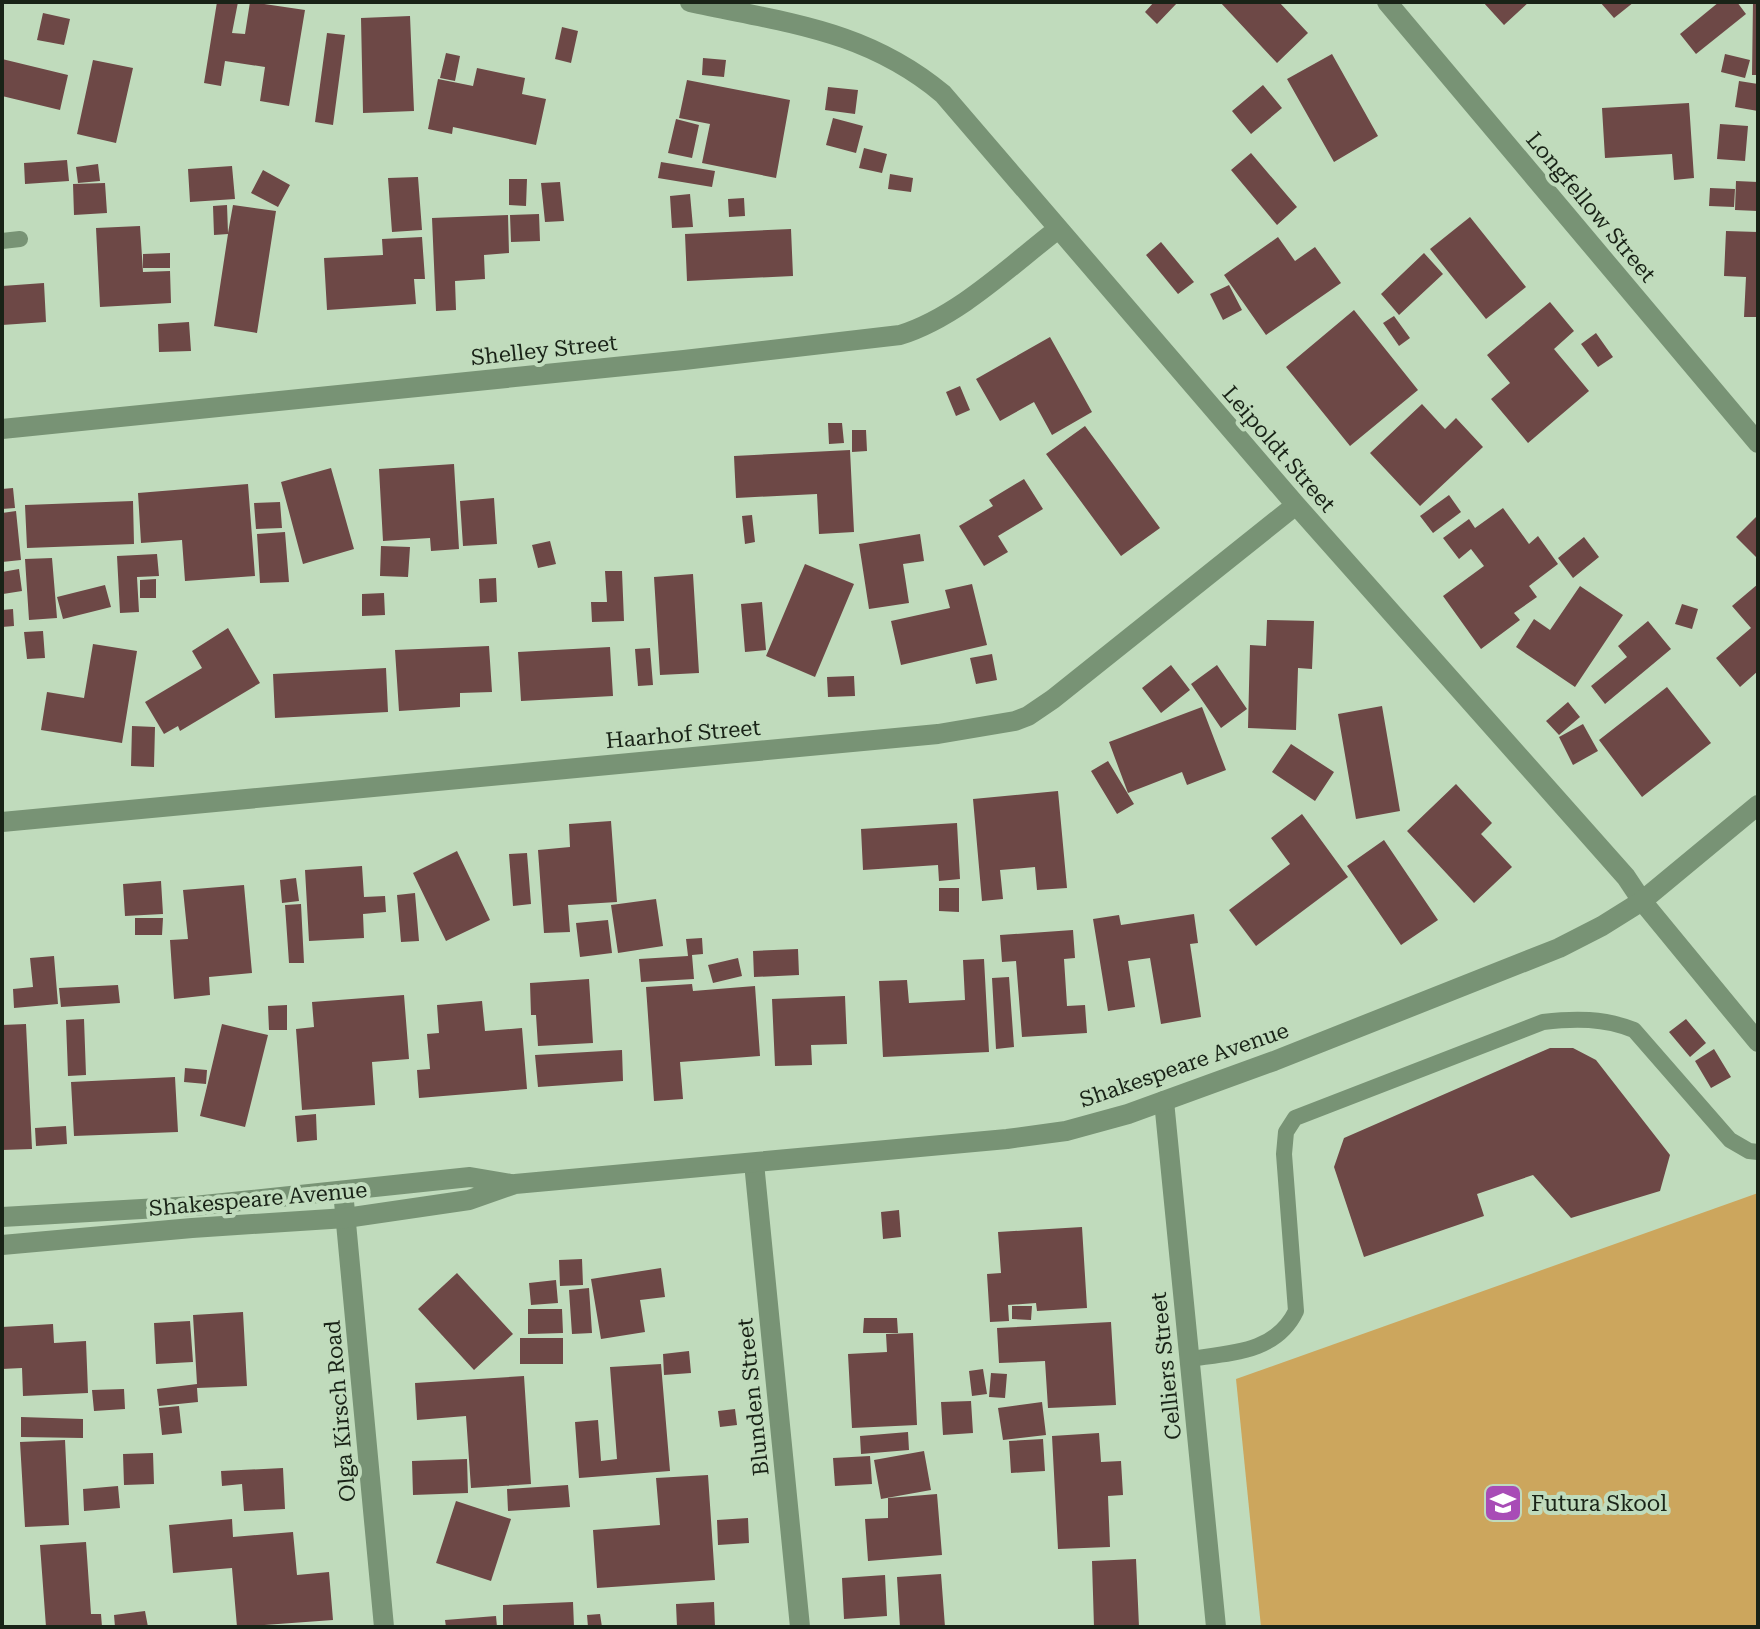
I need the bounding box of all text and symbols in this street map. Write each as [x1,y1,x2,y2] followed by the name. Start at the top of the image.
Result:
[1521,127,1661,287] street label: Longfellow Street
[470,330,618,370] street label: Shelley Street
[1218,381,1340,517] street label: Leipoldt Street
[604,715,762,753] street label: Haarhof Street
[1076,1018,1292,1112] street label: Shakespeare Avenue
[148,1177,368,1221] street label: Shakespeare Avenue
[1146,1291,1186,1441] street label: Celliers Street
[732,1317,774,1477] street label: Blunden Street
[320,1319,360,1503] street label: Olga Kirsch Road
[1482,1482,1524,1524] school or university icon: Futura Skool
[1531,1491,1667,1516] place label: Futura Skool

